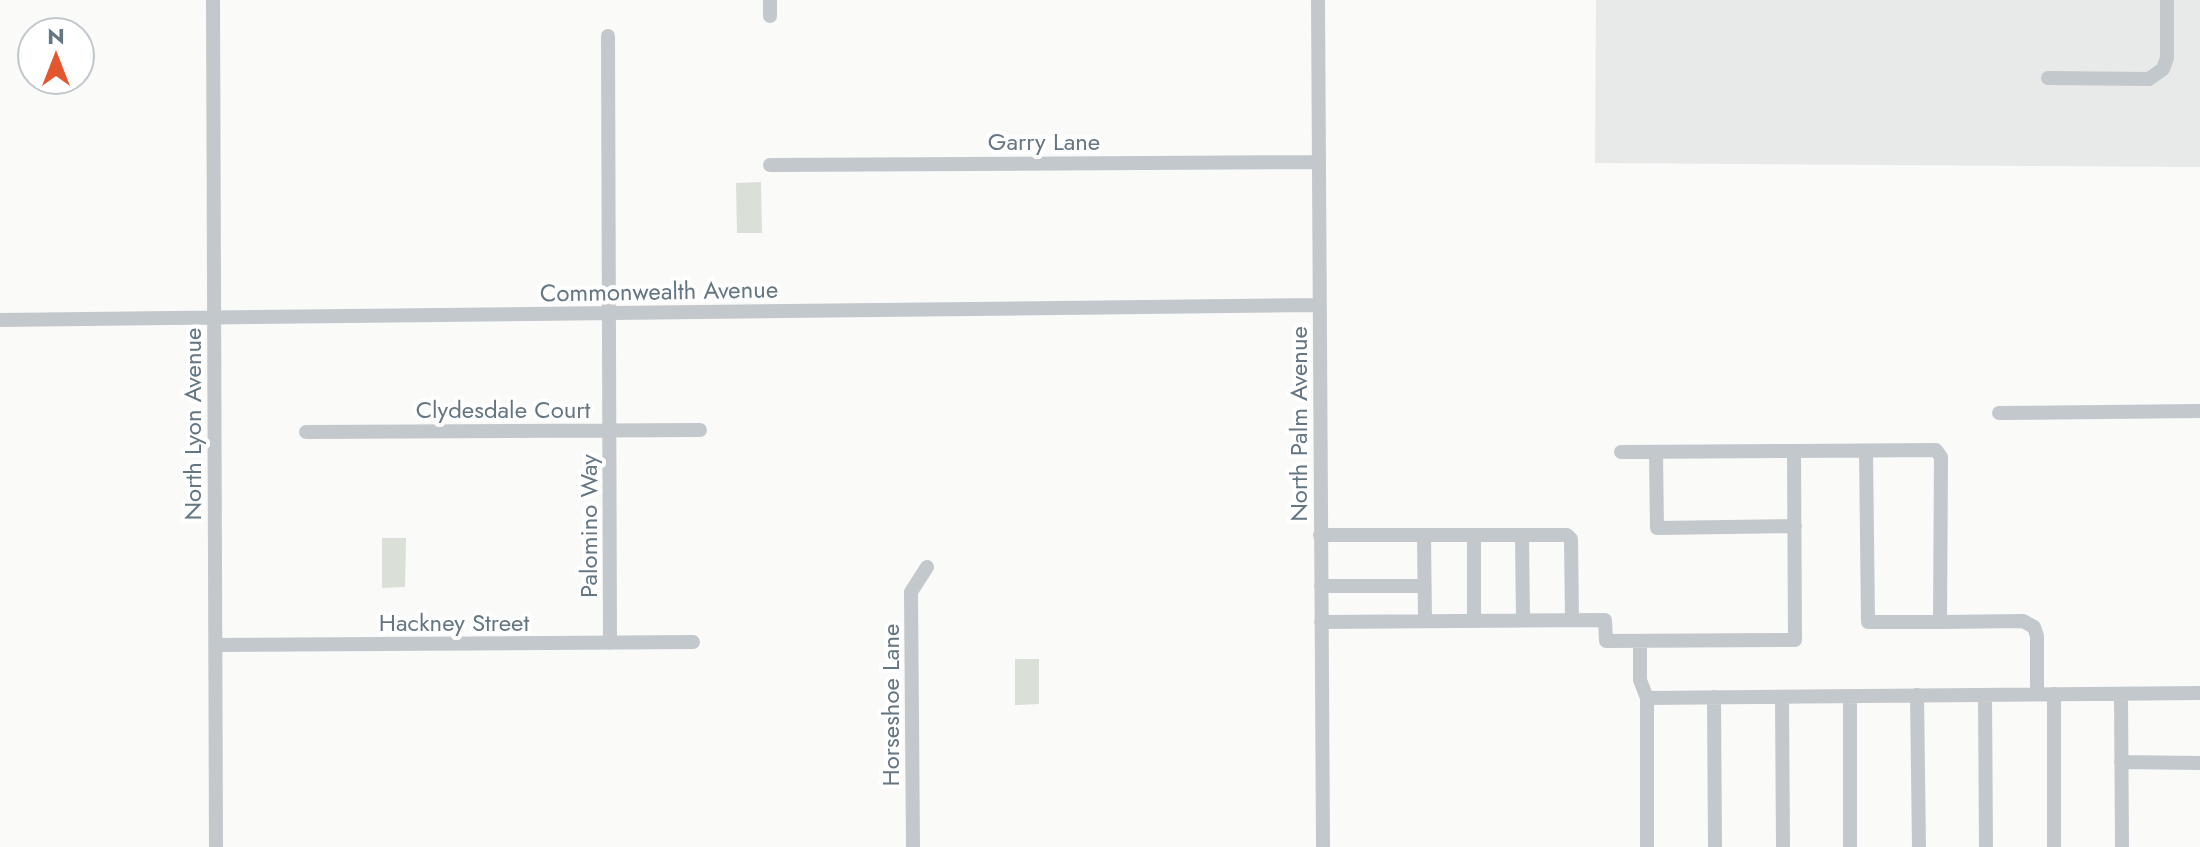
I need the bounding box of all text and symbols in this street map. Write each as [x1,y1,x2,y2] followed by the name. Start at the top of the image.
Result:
[16,16,96,96] north arrow
[47,20,65,52] text: N
[988,124,1100,159] street label: Garry Lane
[540,271,778,311] street label: Commonwealth Avenue
[1281,326,1316,522] street label: North Palm Avenue
[175,328,210,520] street label: North Lyon Avenue
[416,392,591,427] street label: Clydesdale Court
[571,454,606,598] street label: Palomino Way
[379,605,529,640] street label: Hackney Street
[873,624,908,786] street label: Horseshoe Lane

